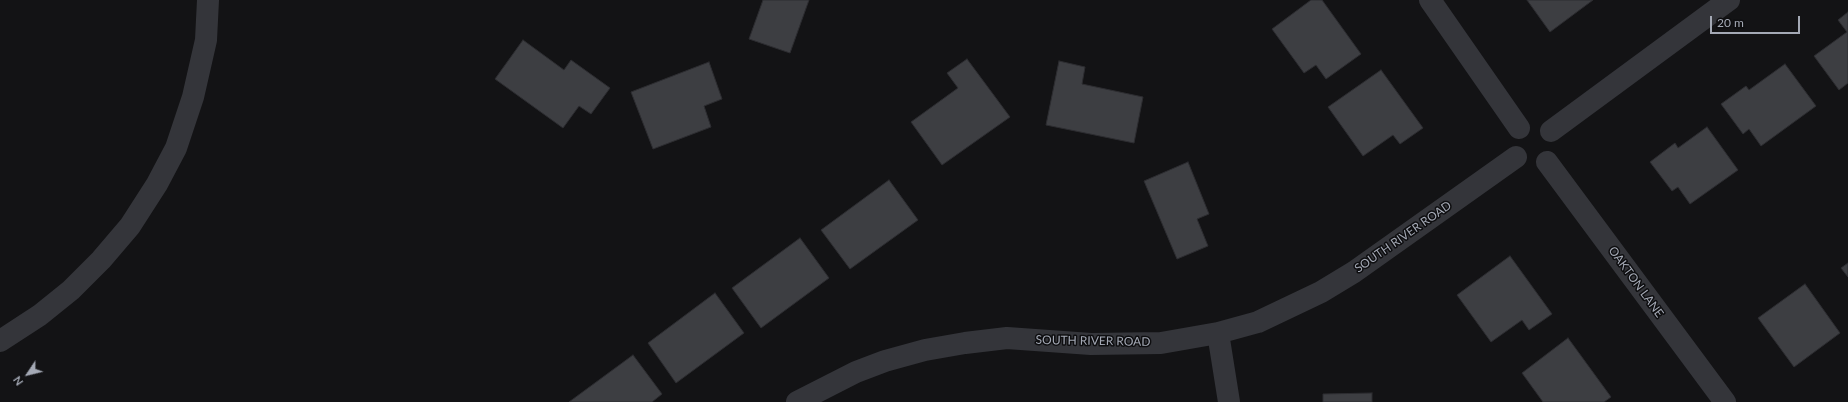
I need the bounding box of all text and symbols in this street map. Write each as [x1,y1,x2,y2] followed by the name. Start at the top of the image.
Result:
[1712,8,1802,34] scale bar
[1717,15,1744,30] text: 20 m
[1352,198,1454,276] street label: SOUTH RIVER ROAD
[1605,244,1667,320] street label: OAKTON LANE
[1035,333,1151,349] street label: SOUTH RIVER ROAD
[8,354,48,394] north arrow
[10,374,26,388] text: N

